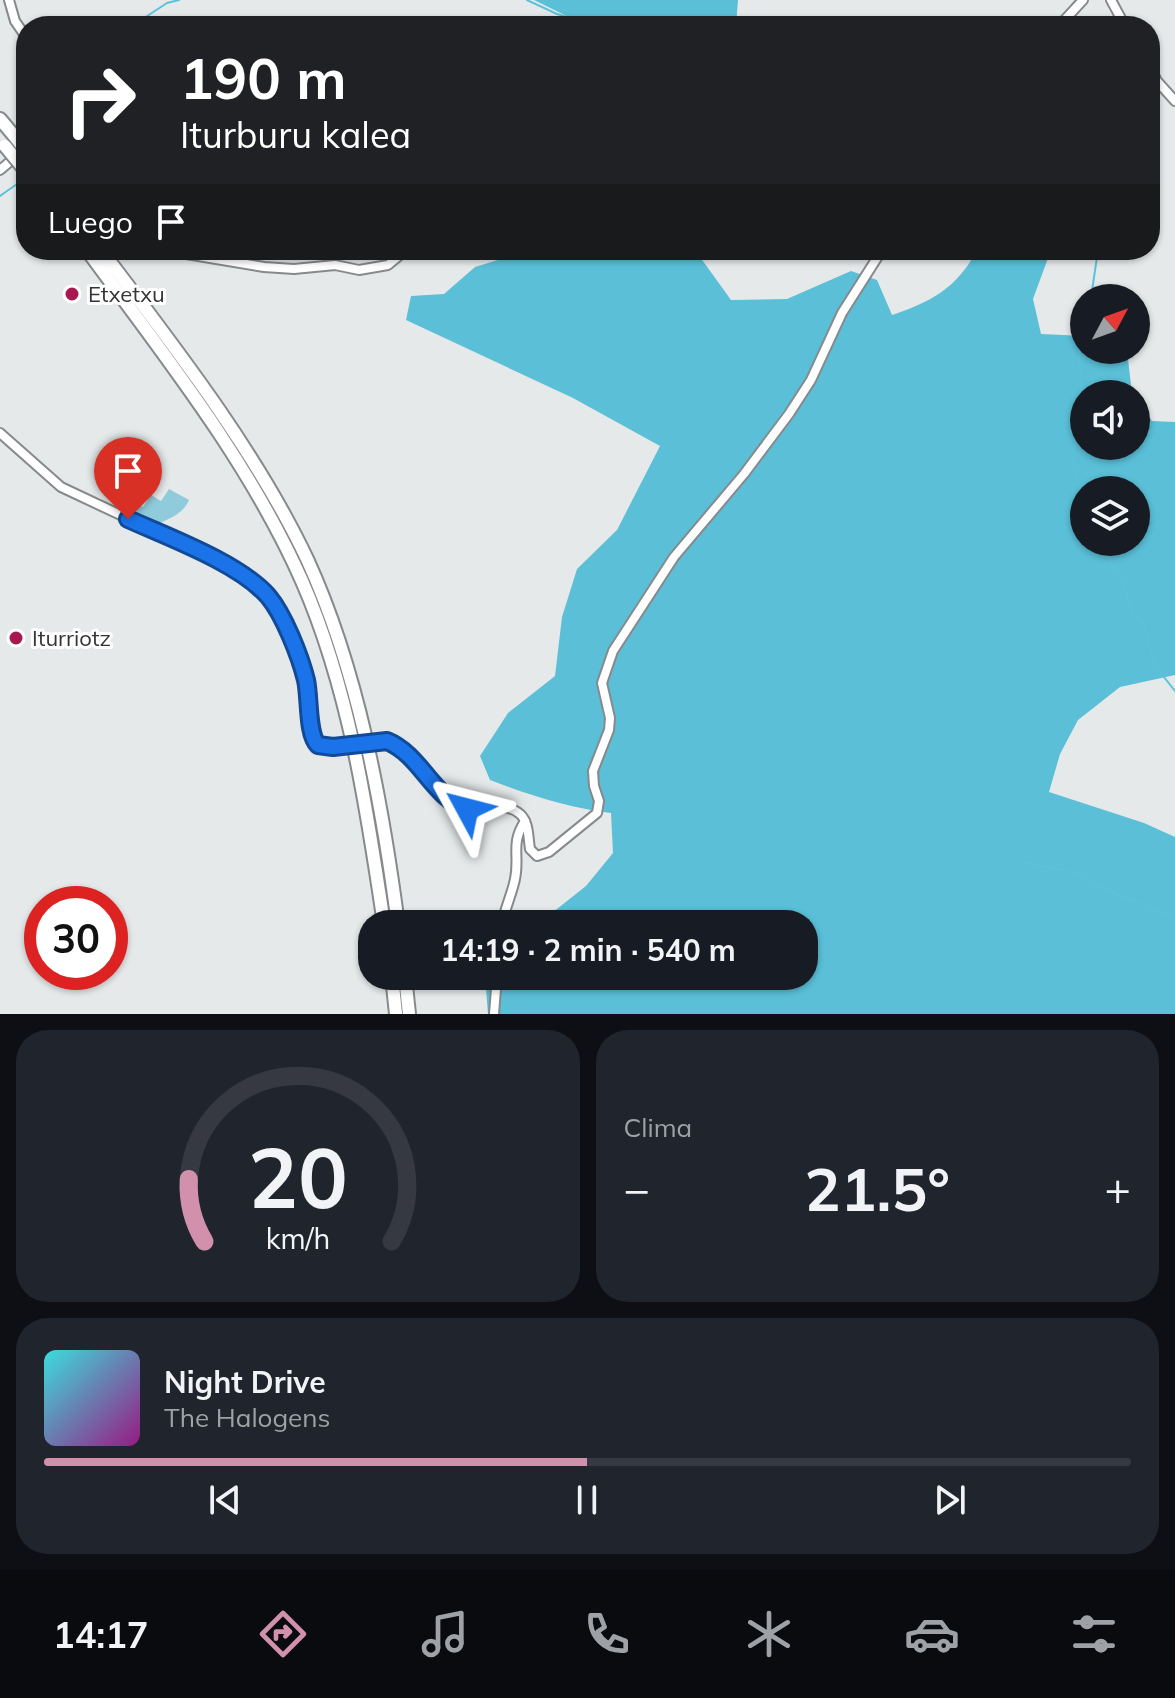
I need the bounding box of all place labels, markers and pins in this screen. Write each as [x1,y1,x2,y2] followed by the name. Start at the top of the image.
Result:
[88,280,165,308] place label: Etxetxu
[63,285,81,303] marker: Etxetxu
[94,437,162,519] pin
[32,624,111,652] place label: Iturriotz
[7,629,25,647] marker: Iturriotz

